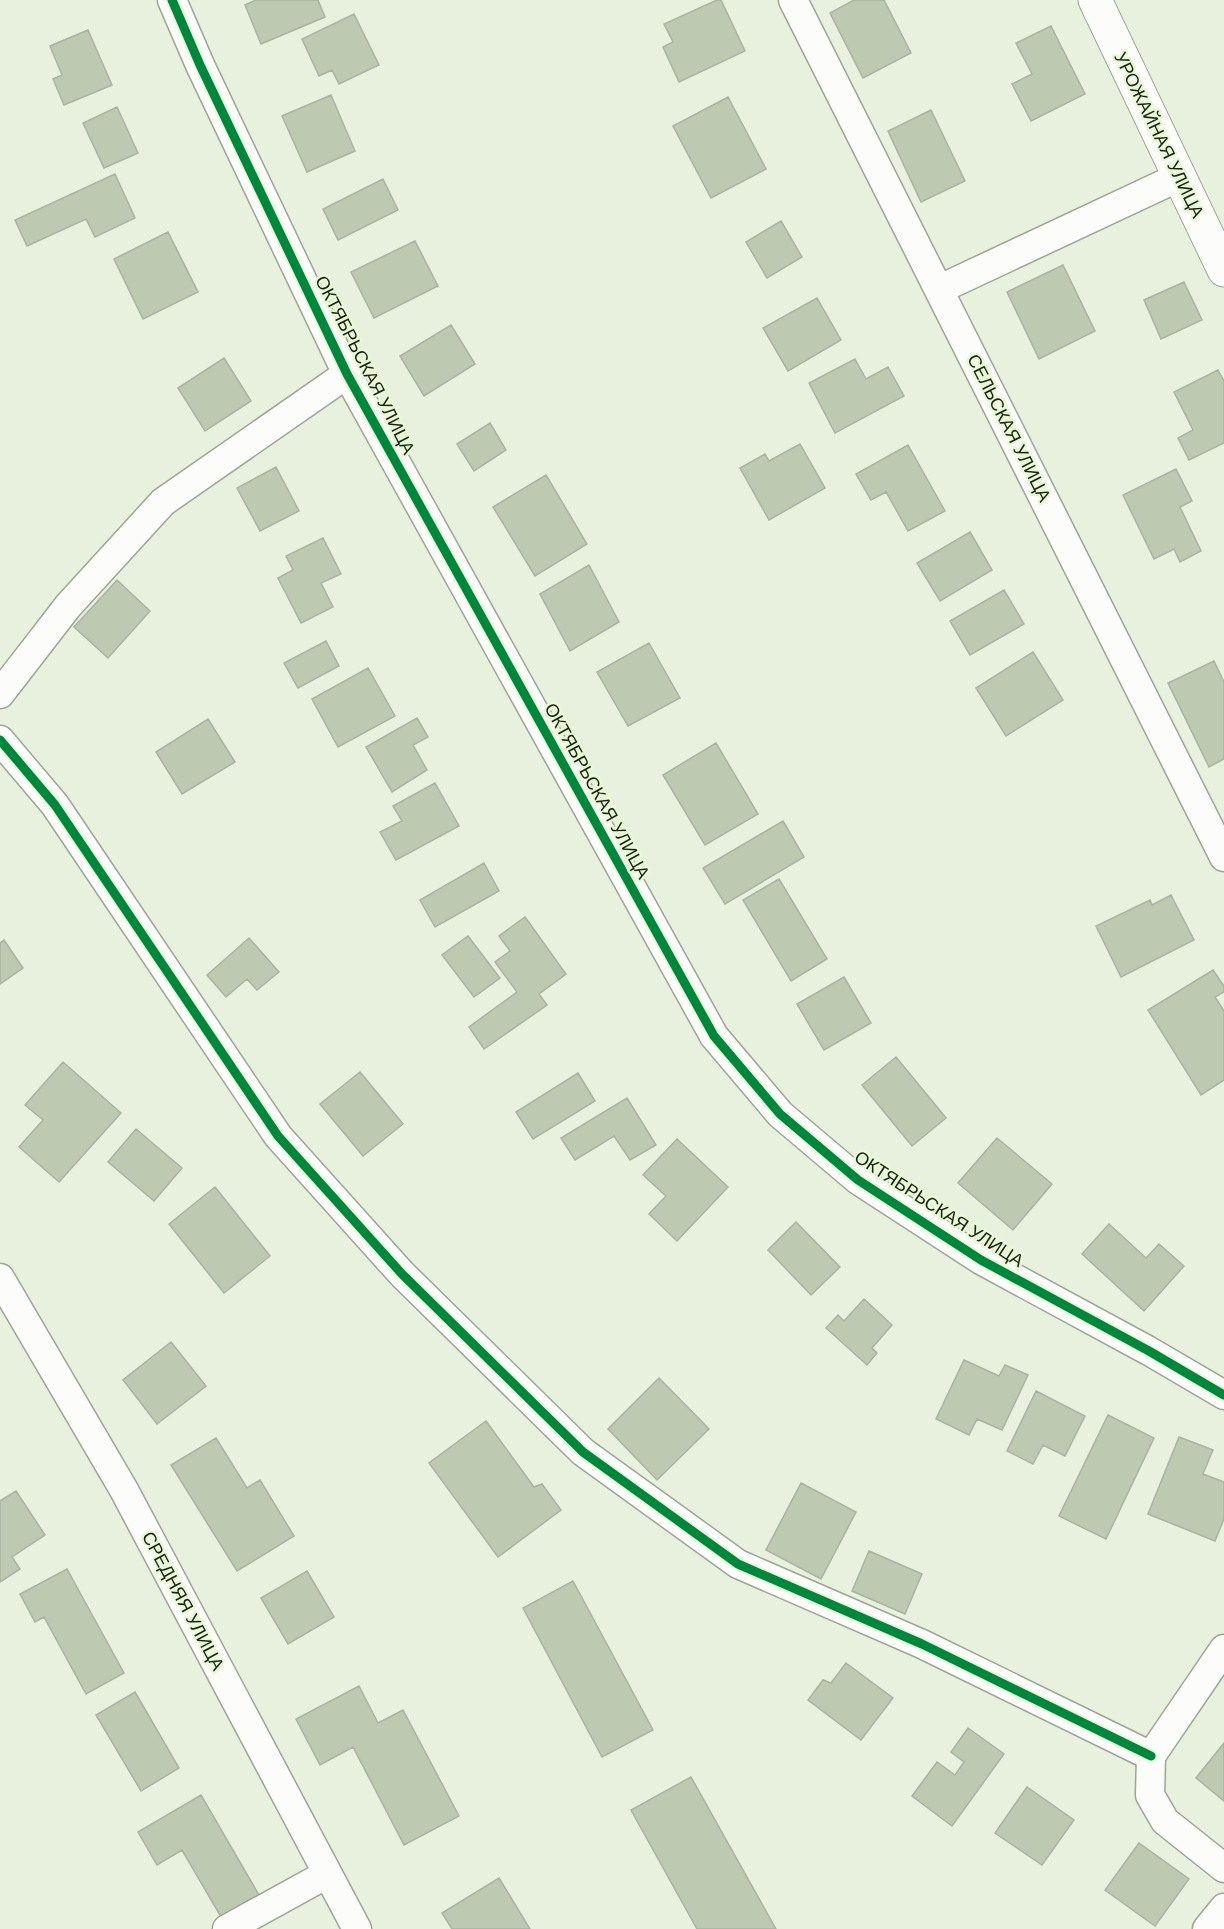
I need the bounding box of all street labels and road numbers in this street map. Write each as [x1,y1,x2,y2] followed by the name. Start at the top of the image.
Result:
[1108,48,1210,222] street label: УРОЖАЙНАЯ УЛИЦА
[309,272,421,458] street label: ОКТЯБРЬСКАЯ УЛИЦА
[961,350,1057,506] street label: СЕЛЬСКАЯ УЛИЦА
[539,699,655,883] street label: ОКТЯБРЬСКАЯ УЛИЦА
[850,1145,1028,1273] street label: ОКТЯБРЬСКАЯ УЛИЦА
[136,1527,230,1675] street label: СРЕДНЯЯ УЛИЦА

